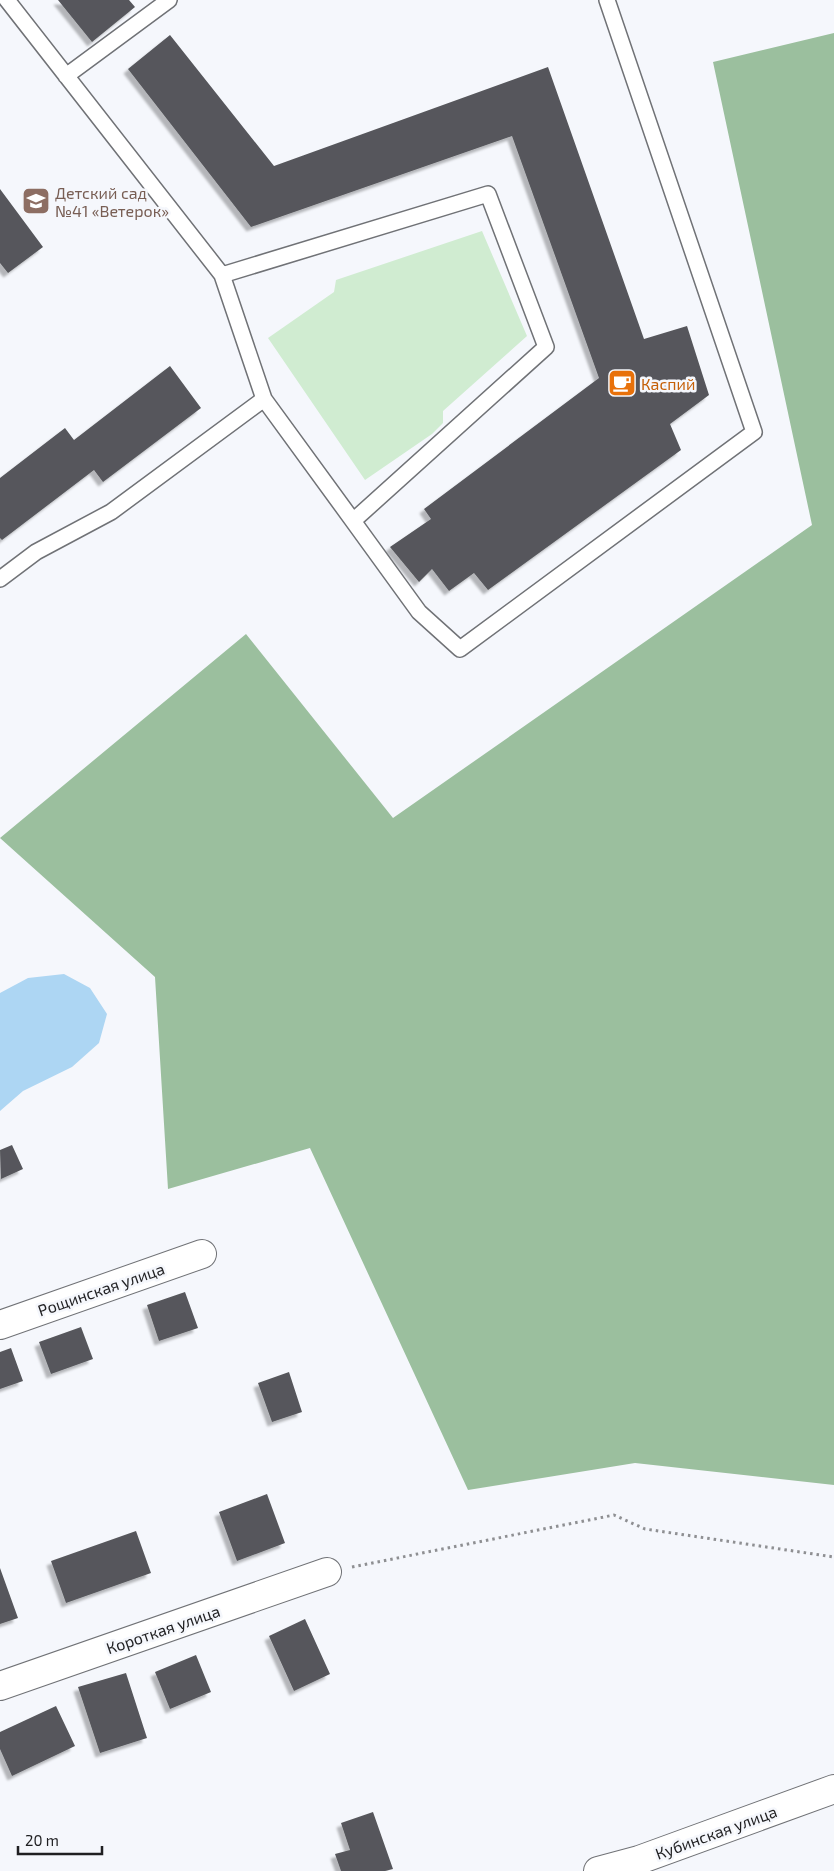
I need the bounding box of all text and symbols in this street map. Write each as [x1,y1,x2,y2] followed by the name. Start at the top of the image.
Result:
[55,183,169,220] place label: Детский сад №41 «Ветерок»
[21,186,51,216] school or university icon: Детский сад №41 «Ветерок»
[607,368,637,398] cafe icon: Каспий
[641,374,695,393] place label: Каспий
[35,1258,167,1321] street label: Рощинская улица
[104,1601,223,1658] street label: Короткая улица
[653,1801,780,1864] street label: Кубинская улица
[18,1824,101,1856] scale bar
[25,1831,59,1849] text: 20 m

